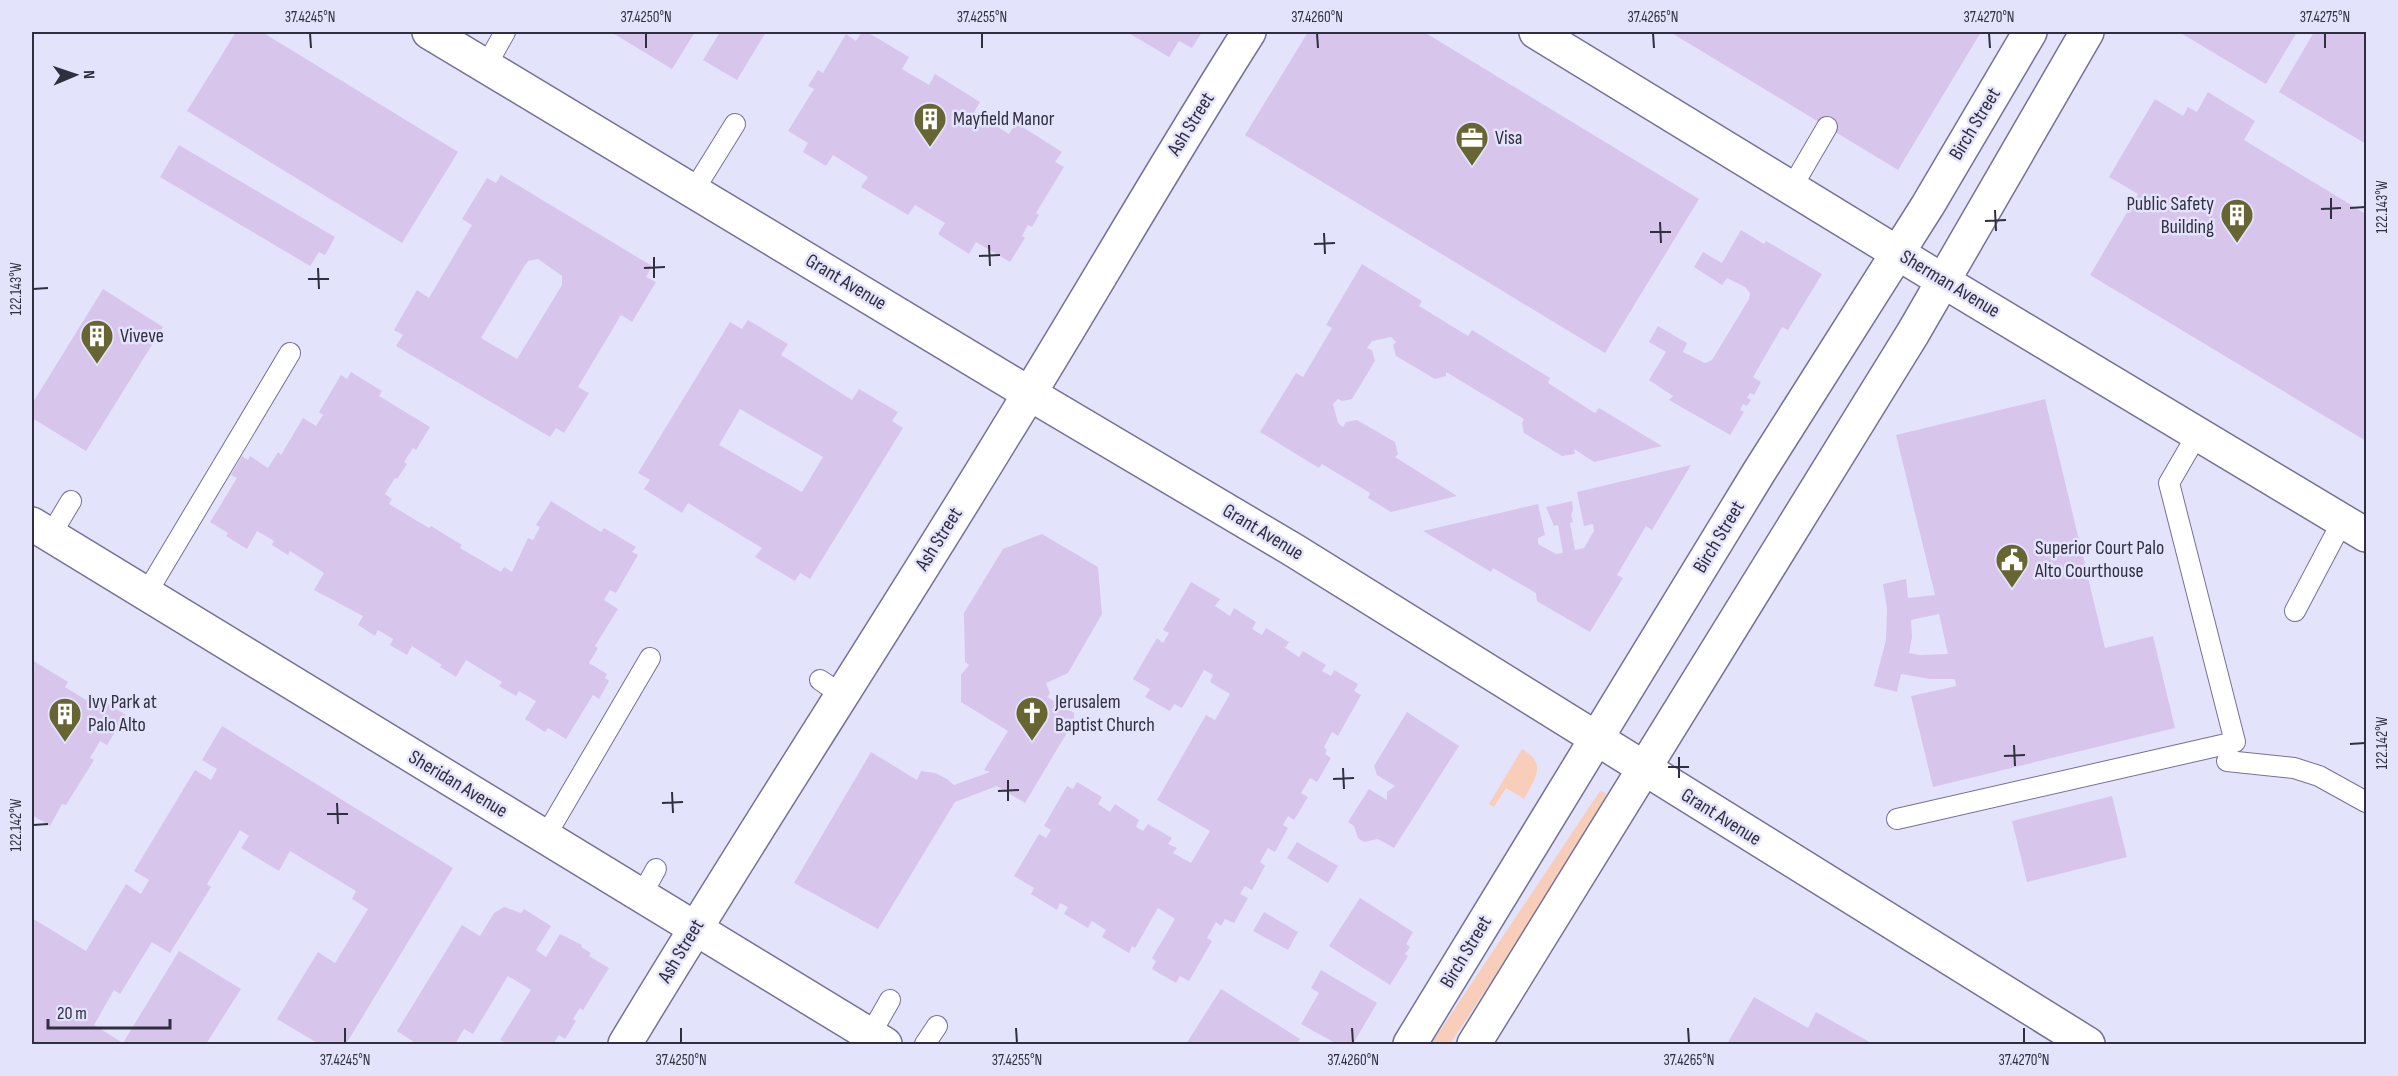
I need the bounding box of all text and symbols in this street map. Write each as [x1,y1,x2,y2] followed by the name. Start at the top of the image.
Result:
[285,8,335,27] text: 37.4245°N
[620,8,672,27] text: 37.4250°N
[957,8,1007,27] text: 37.4255°N
[1291,8,1343,27] text: 37.4260°N
[1628,8,1678,27] text: 37.4265°N
[1963,8,2015,27] text: 37.4270°N
[2300,8,2350,27] text: 37.4275°N
[45,45,105,105] north arrow
[79,70,98,79] text: N
[1944,84,2006,164] street label: Birch Street
[1162,88,1220,161] street label: Ash Street
[912,101,948,148] building icon: Mayfield Manor
[953,107,1055,131] place label: Mayfield Manor
[1454,120,1490,167] office icon: Visa
[1495,126,1523,150] place label: Visa
[2373,180,2392,233] text: 122.143°W
[2126,192,2214,239] place label: Public Safety Building
[2219,197,2255,244] building icon: Public Safety Building
[1896,245,2004,323] street label: Sherman Avenue
[801,249,891,315] street label: Grant Avenue
[7,262,26,315] text: 122.143°W
[79,318,115,365] building icon: Viveve
[120,324,164,348] place label: Viveve
[1688,497,1750,577] street label: Birch Street
[1218,499,1308,565] street label: Grant Avenue
[910,503,968,576] street label: Ash Street
[2034,536,2164,583] place label: Superior Court Palo Alto Courthouse
[1994,542,2030,589] public building icon: Superior Court Palo Alto Courthouse
[88,690,157,737] place label: Ivy Park at Palo Alto
[1054,690,1155,737] place label: Jerusalem Baptist Church
[1014,695,1050,742] church icon: Jerusalem Baptist Church
[47,696,83,743] building icon: Ivy Park at Palo Alto
[2373,716,2392,769] text: 122.142°W
[404,745,512,823] street label: Sheridan Avenue
[1676,783,1766,851] street label: Grant Avenue
[7,798,26,851] text: 122.142°W
[1435,912,1497,992] street label: Birch Street
[652,915,709,988] street label: Ash Street
[48,992,170,1030] scale bar
[57,1003,87,1024] text: 20 m
[320,1051,370,1070] text: 37.4245°N
[655,1051,707,1070] text: 37.4250°N
[992,1051,1042,1070] text: 37.4255°N
[1327,1051,1379,1070] text: 37.4260°N
[1664,1051,1714,1070] text: 37.4265°N
[1998,1051,2050,1070] text: 37.4270°N

